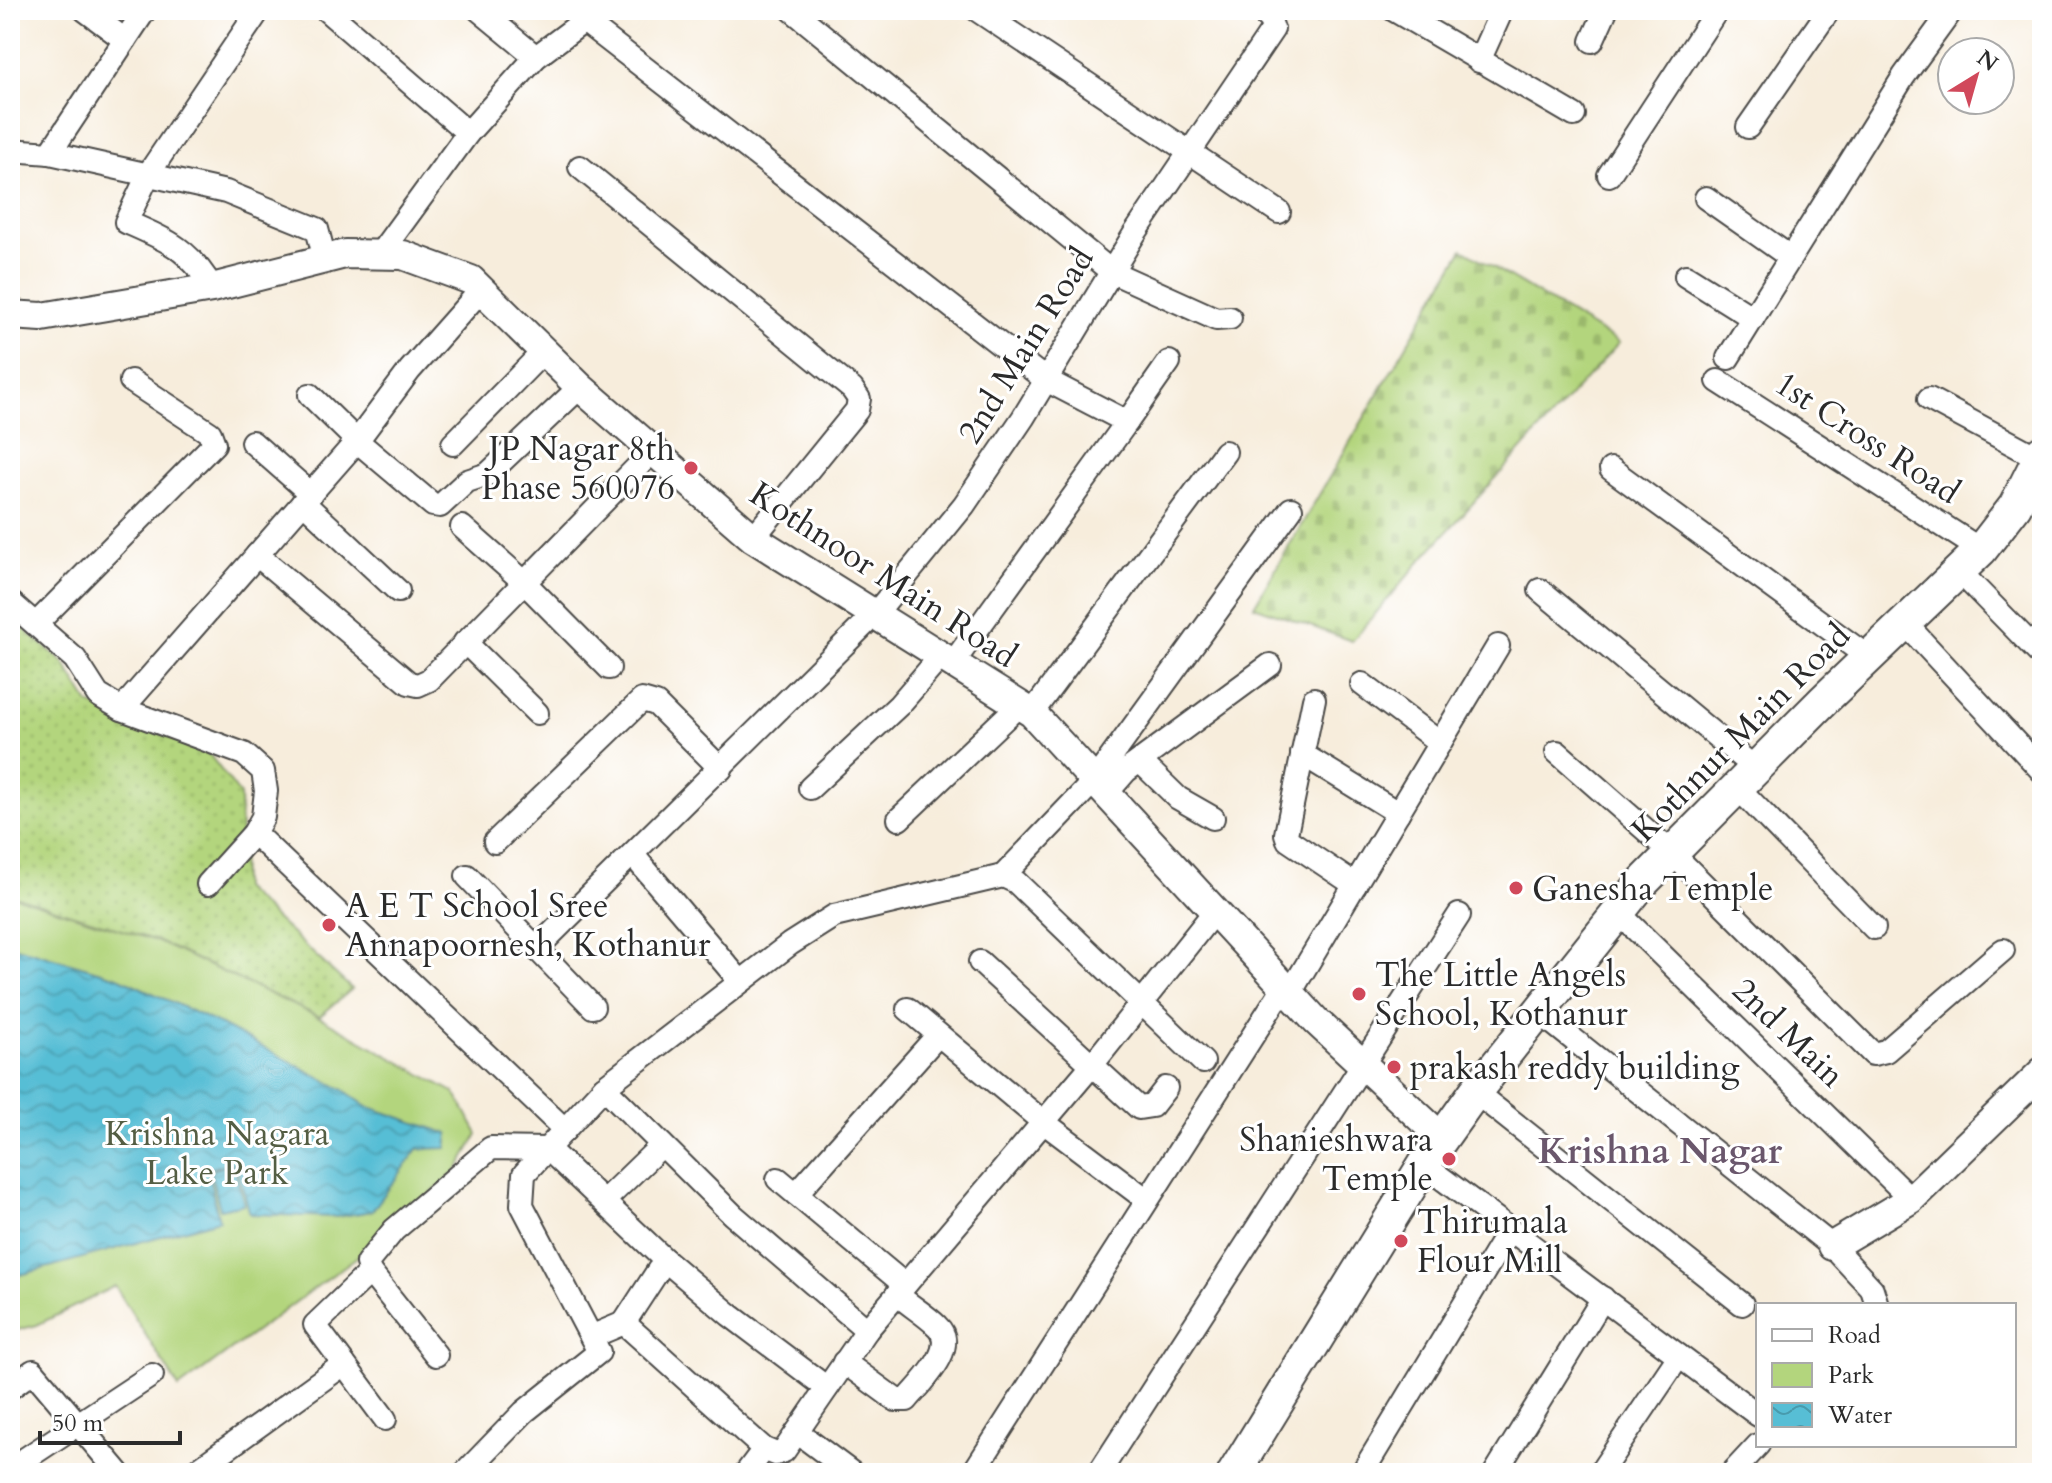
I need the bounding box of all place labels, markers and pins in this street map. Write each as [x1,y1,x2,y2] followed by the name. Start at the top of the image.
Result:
[481,426,675,511] place label: JP Nagar 8th Phase 560076
[682,459,700,477] marker: JP Nagar 8th Phase 560076
[1532,866,1774,912] place label: Ganesha Temple
[1507,879,1525,897] marker: Ganesha Temple
[345,883,711,968] place label: A E T School Sree Annapoornesh, Kothanur
[320,916,338,934] marker: A E T School Sree Annapoornesh, Kothanur
[1375,952,1628,1037] place label: The Little Angels School, Kothanur
[1350,985,1368,1003] marker: The Little Angels School, Kothanur
[1410,1045,1740,1091] place label: prakash reddy building
[1385,1058,1403,1076] marker: prakash reddy building
[1239,1117,1433,1202] place label: Shanieshwara Temple
[1440,1150,1458,1168] marker: Shanieshwara Temple
[1417,1199,1568,1284] place label: Thirumala Flour Mill
[1392,1232,1410,1250] marker: Thirumala Flour Mill

